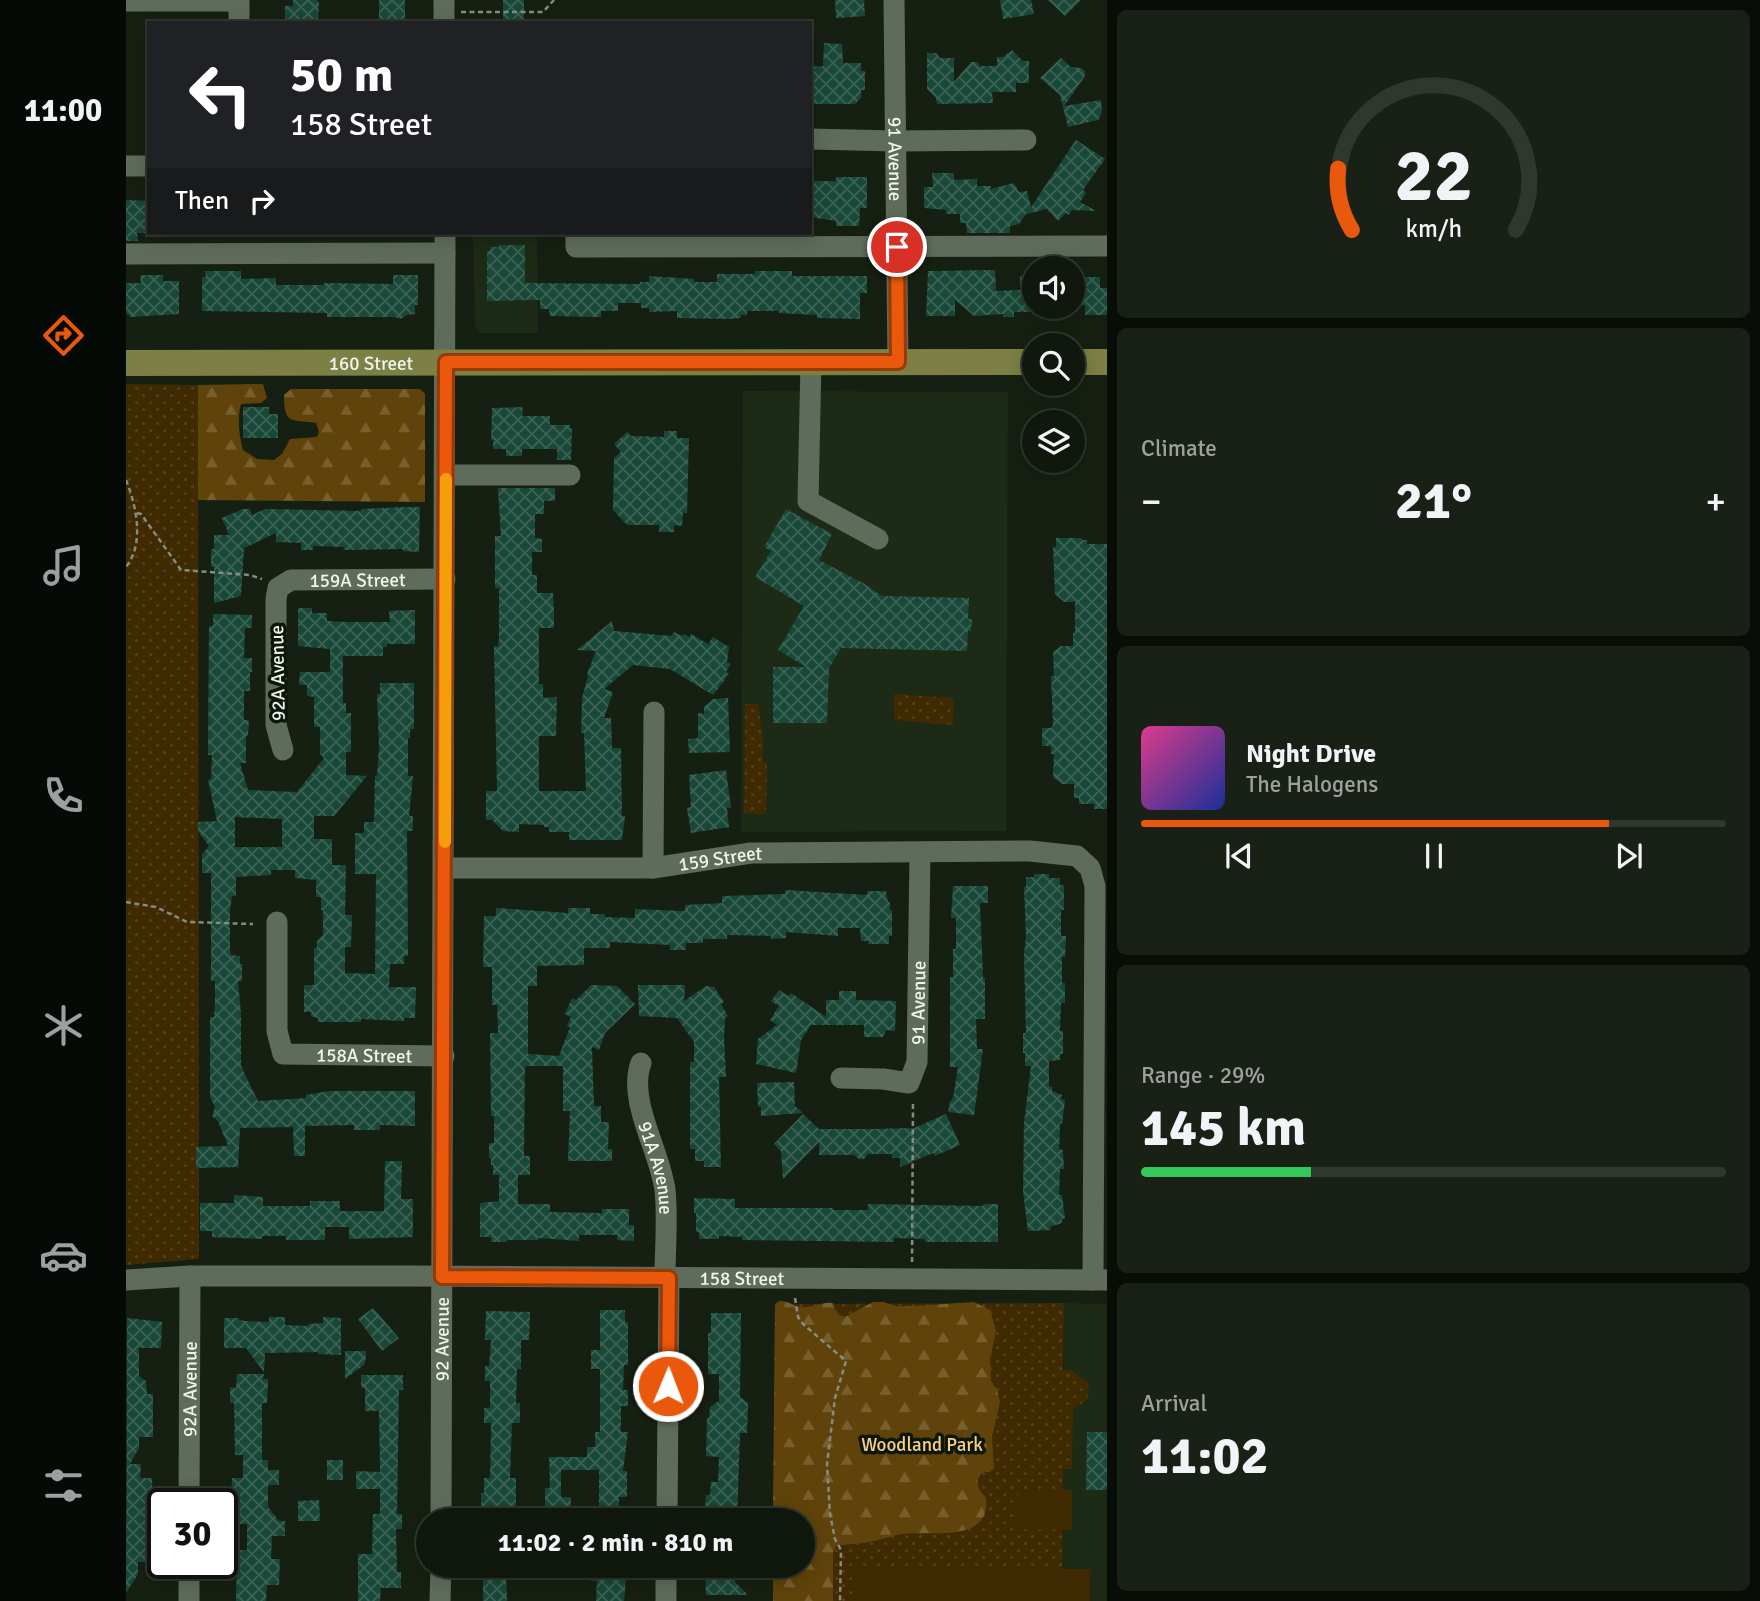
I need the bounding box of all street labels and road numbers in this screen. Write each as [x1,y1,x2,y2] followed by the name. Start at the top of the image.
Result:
[882,117,907,201] street label: 91 Avenue
[329,352,414,376] street label: 160 Street
[309,568,406,593] street label: 159A Street
[265,625,291,721] street label: 92A Avenue
[677,841,763,877] street label: 159 Street
[906,961,931,1045] street label: 91 Avenue
[316,1043,413,1069] street label: 158A Street
[632,1119,677,1215] street label: 91A Avenue
[700,1267,785,1291] street label: 158 Street
[430,1297,455,1381] street label: 92 Avenue
[178,1341,203,1437] street label: 92A Avenue

